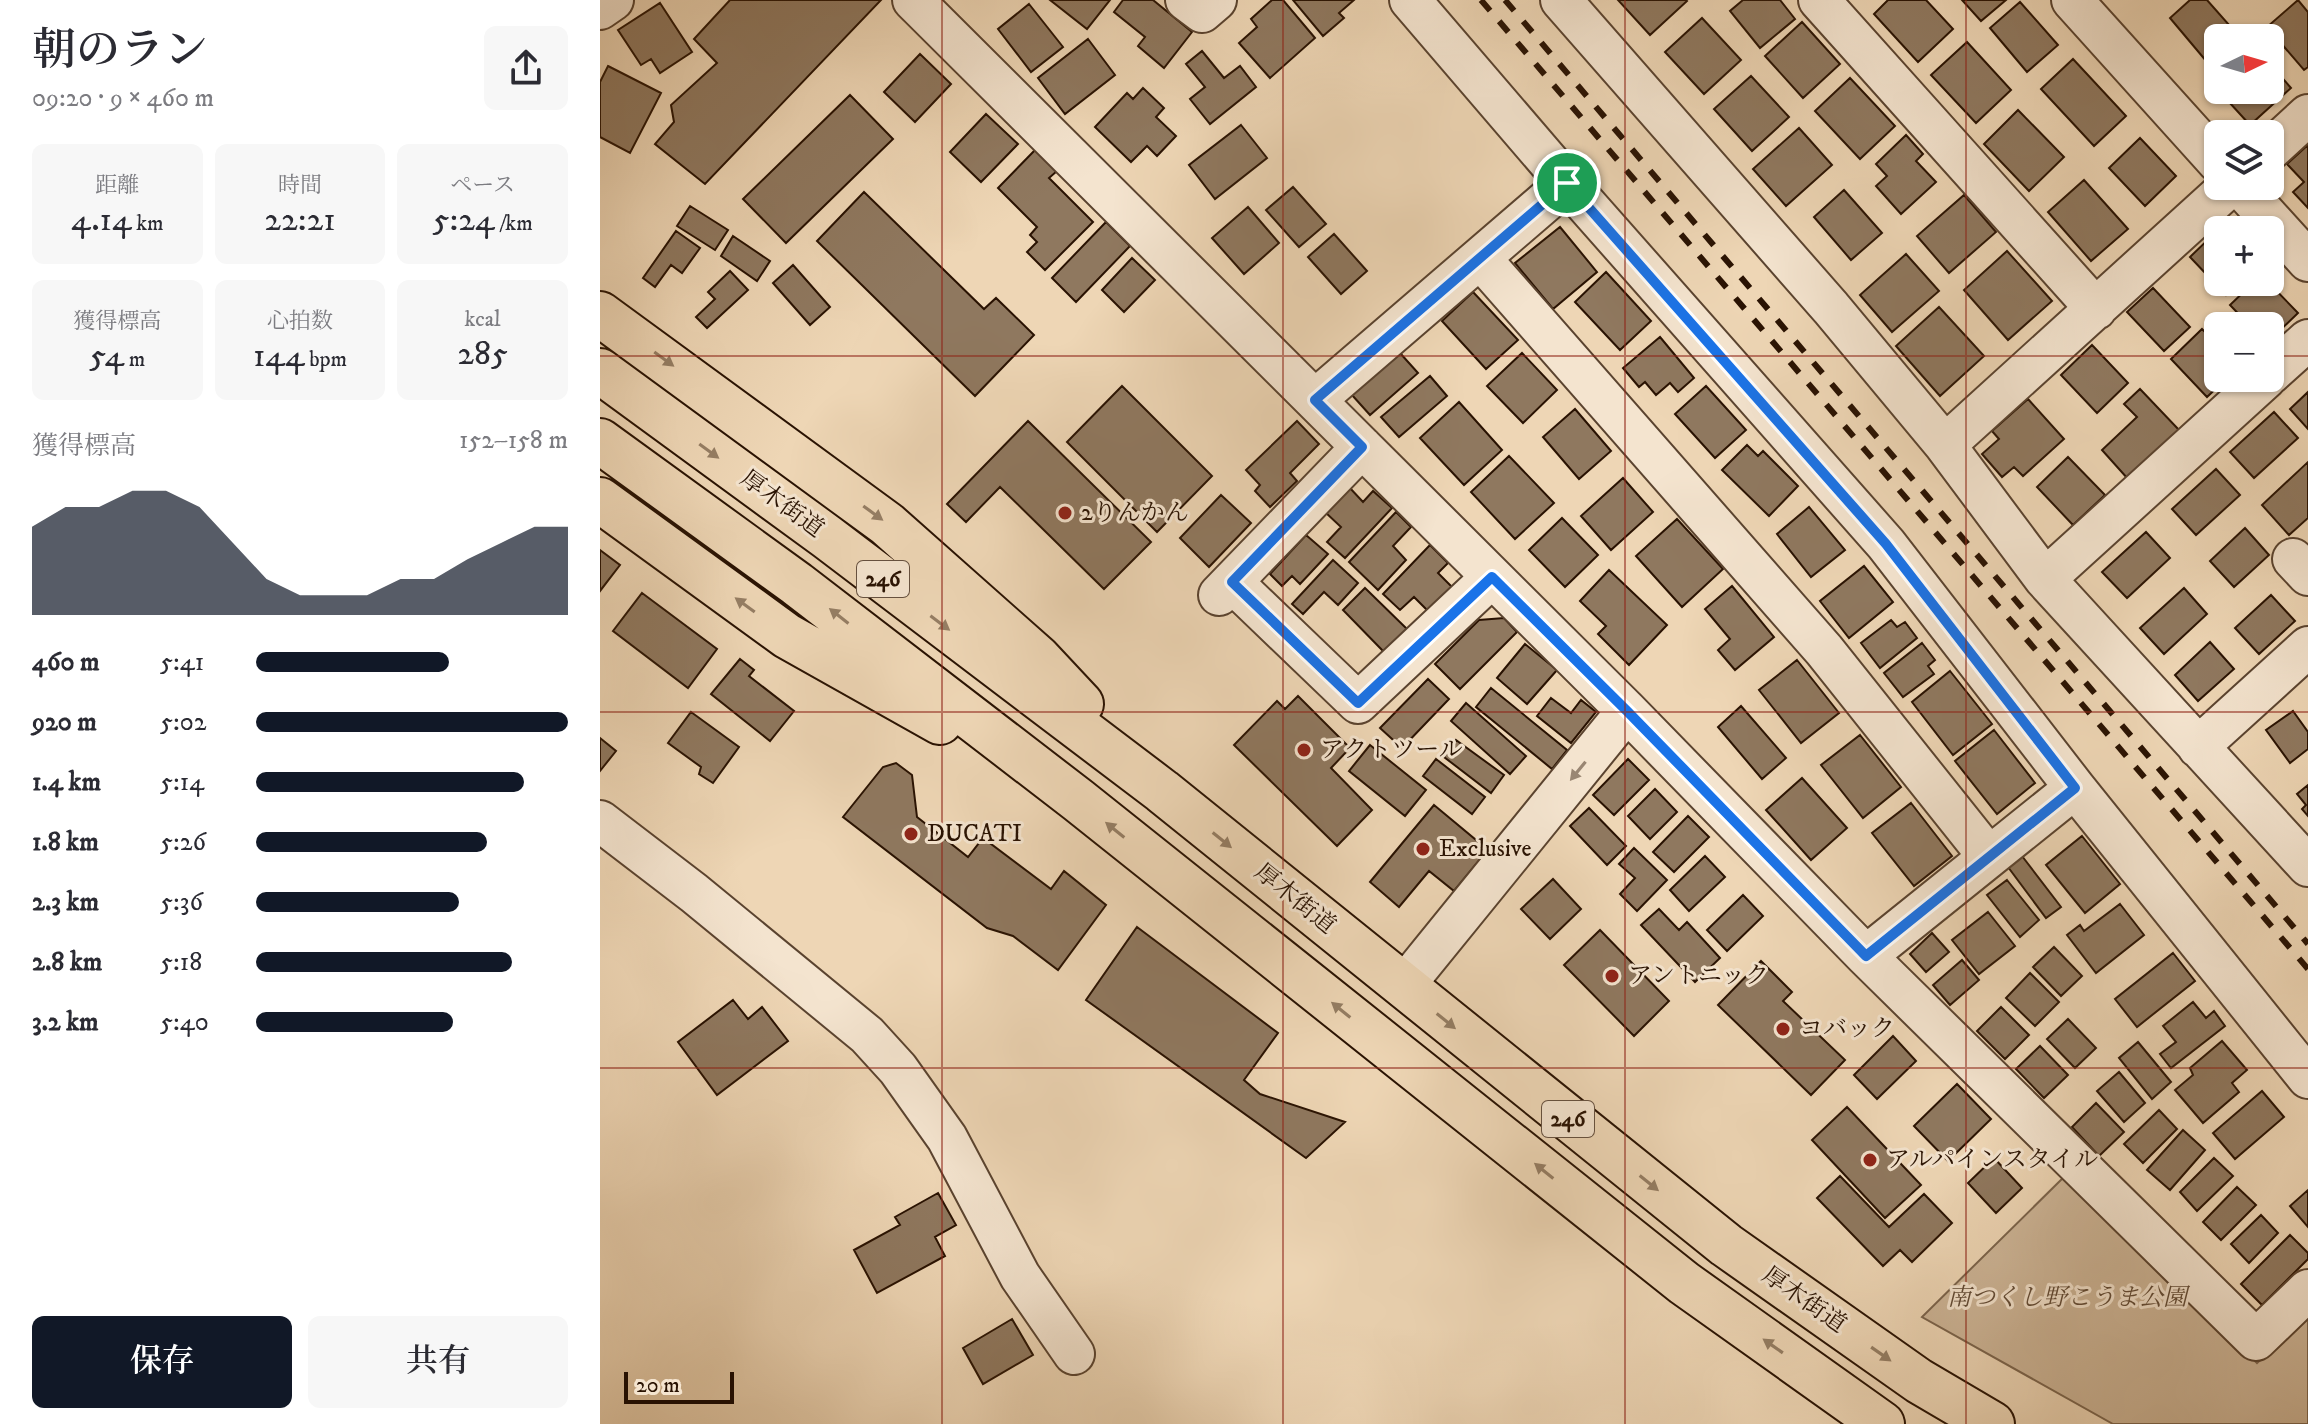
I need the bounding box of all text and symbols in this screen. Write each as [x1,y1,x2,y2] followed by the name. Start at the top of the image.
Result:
[32,24,208,79] text: 朝のラン
[2204,24,2284,104] north arrow
[2204,24,2284,392] map controls
[484,26,568,110] button: share
[32,82,214,115] text: 09:20 · 9 × 460 m
[2204,120,2284,200] button: layers
[1533,149,1601,217] pin
[1545,161,1589,205] icon: arrive
[95,172,139,199] text: 距離
[278,172,322,199] text: 時間
[450,172,515,199] text: ペース
[71,199,132,241] text: 4.14
[264,199,336,241] text: 22:21
[433,199,495,241] text: 5:24
[132,210,164,237] text: km
[495,210,533,237] text: /km
[2204,216,2284,296] button: +
[465,306,501,333] text: kcal
[73,308,161,335] text: 獲得標高
[267,308,333,335] text: 心拍数
[2204,312,2284,392] button: −
[457,333,508,375] text: 285
[89,335,124,377] text: 54
[253,335,305,377] text: 144
[124,346,145,373] text: m
[305,346,347,373] text: bpm
[653,351,675,367] one-way arrow
[459,424,568,457] text: 152–158 m
[32,430,136,463] text: 獲得標高
[699,443,720,458] one-way arrow
[734,464,830,544] street label: 厚木街道
[1081,498,1189,528] place label: 2りんかん
[1056,504,1074,522] marker: 2りんかん
[863,505,883,521] one-way arrow
[857,561,909,597] road number: 246
[735,598,756,614] one-way arrow
[829,609,849,625] one-way arrow
[930,615,951,631] one-way arrow
[32,646,100,679] text: 460 m
[160,646,204,679] text: 5:41
[32,706,97,739] text: 920 m
[160,706,206,739] text: 5:02
[1320,735,1463,765] place label: アクトツール
[1295,741,1313,759] marker: アクトツール
[1571,761,1587,781] one-way arrow
[32,766,101,799] text: 1.4 km
[160,766,204,799] text: 5:14
[927,819,1022,849] place label: DUCATI
[1105,822,1125,839] one-way arrow
[902,825,920,843] marker: DUCATI
[32,826,99,859] text: 1.8 km
[160,826,206,859] text: 5:26
[1212,831,1232,848] one-way arrow
[1439,834,1531,864] place label: Exclusive
[1414,840,1432,858] marker: Exclusive
[1248,857,1342,941] street label: 厚木街道
[32,886,99,919] text: 2.3 km
[160,886,203,919] text: 5:36
[32,946,102,979] text: 2.8 km
[160,946,202,979] text: 5:18
[1628,961,1769,991] place label: アントニック
[1603,967,1621,985] marker: アントニック
[1330,1001,1351,1018] one-way arrow
[32,1006,99,1039] text: 3.2 km
[160,1006,209,1039] text: 5:40
[1436,1013,1456,1029] one-way arrow
[1799,1014,1895,1044] place label: コバック
[1774,1020,1792,1038] marker: コバック
[1542,1101,1594,1137] road number: 246
[1886,1145,2098,1175] place label: アルパインスタイル
[1861,1151,1879,1169] marker: アルパインスタイル
[1534,1164,1554,1180] one-way arrow
[1639,1175,1659,1191] one-way arrow
[1756,1260,1852,1340] street label: 厚木街道
[1947,1283,2191,1313] park label: 南つくし野こうま公園
[32,1316,292,1408] button: 保存
[308,1316,568,1408] button: 共有
[1762,1339,1783,1354] one-way arrow
[1870,1346,1891,1362] one-way arrow
[624,1368,734,1404] scale bar
[636,1372,680,1399] text: 20 m

